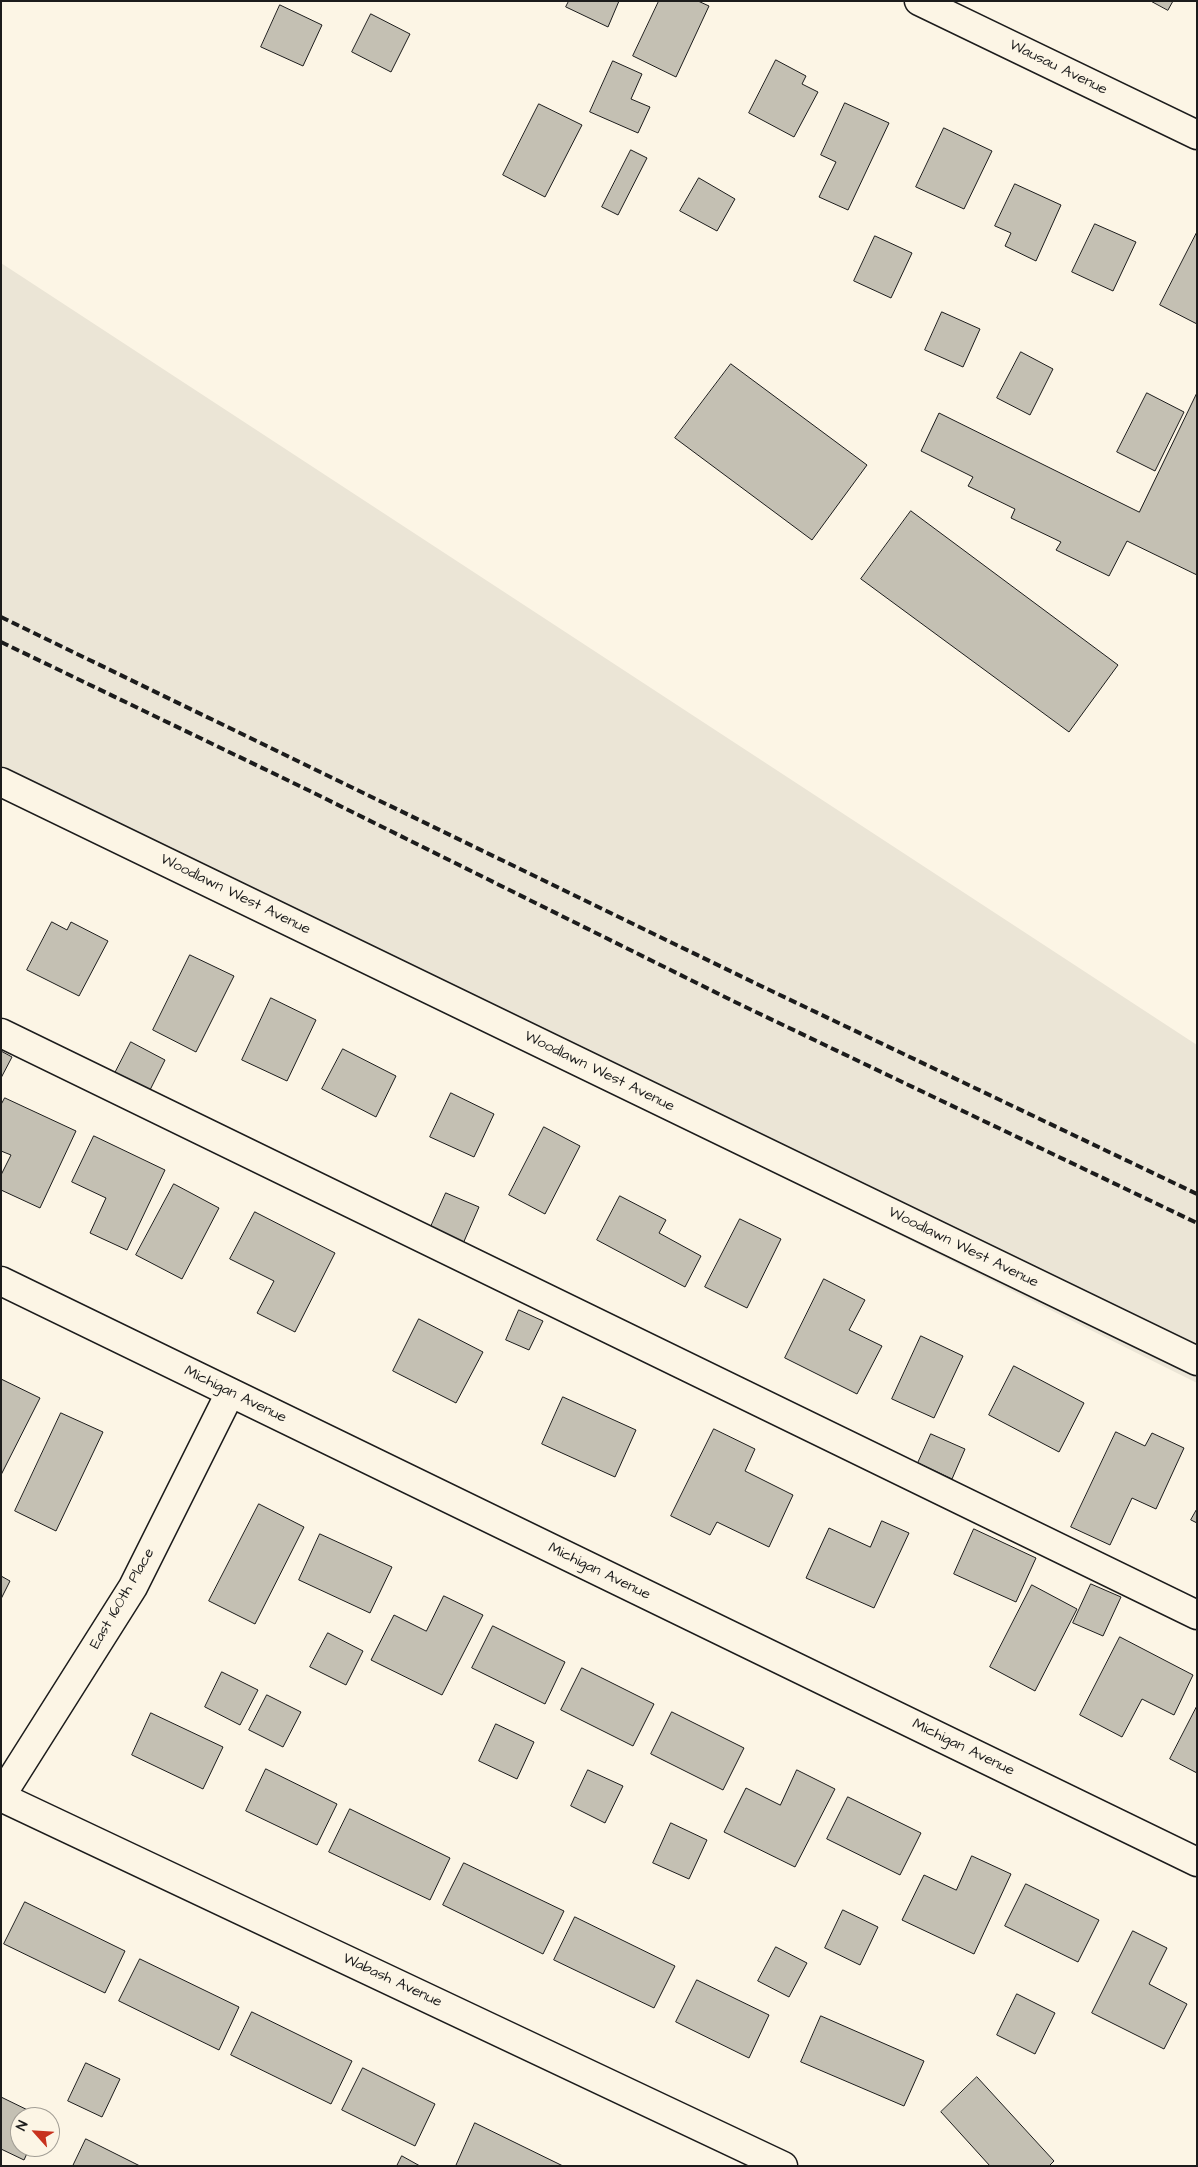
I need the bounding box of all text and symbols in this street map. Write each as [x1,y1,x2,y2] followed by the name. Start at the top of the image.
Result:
[1006,36,1110,100] street label: Wausau Avenue
[157,851,313,939] street label: Woodlawn West Avenue
[521,1028,677,1116] street label: Woodlawn West Avenue
[885,1204,1041,1292] street label: Woodlawn West Avenue
[181,1362,289,1428] street label: Michigan Avenue
[545,1539,653,1605] street label: Michigan Avenue
[87,1545,159,1653] street label: East 160th Place
[909,1715,1017,1781] street label: Michigan Avenue
[339,1950,445,2012] street label: Wabash Avenue
[10,2107,60,2157] north arrow
[12,2118,33,2134] text: N

